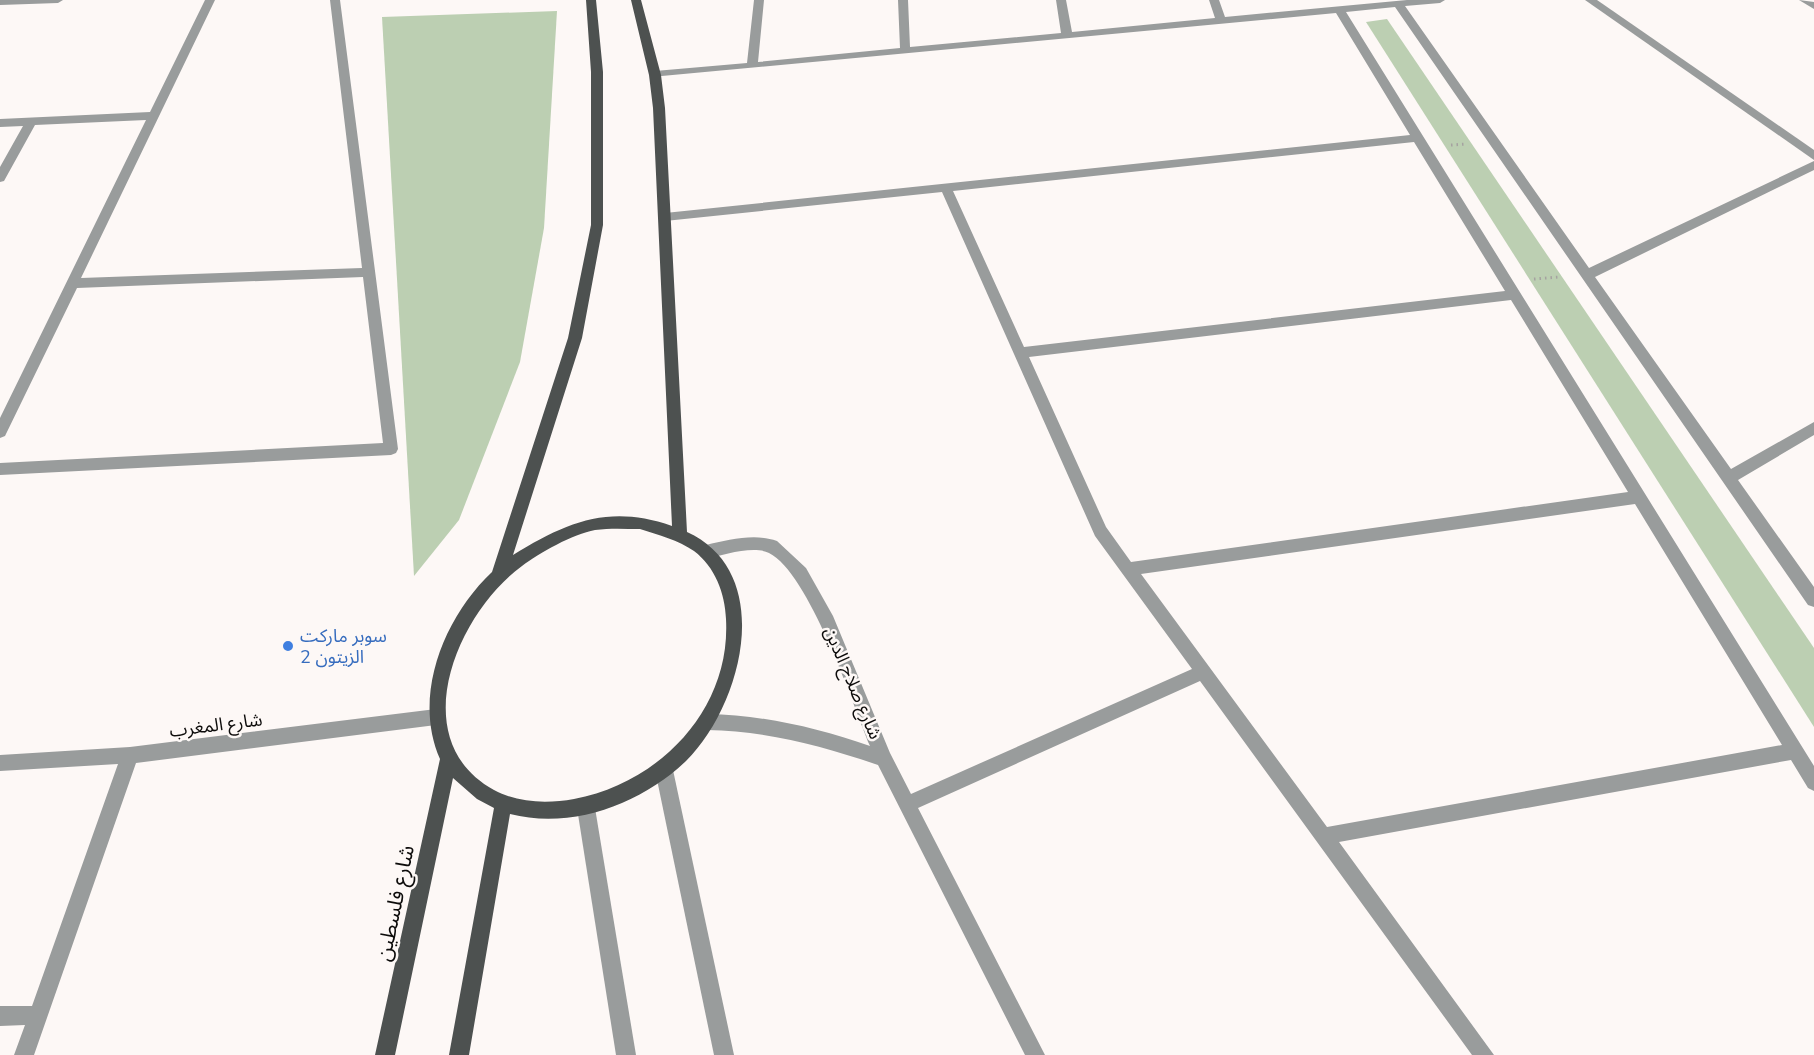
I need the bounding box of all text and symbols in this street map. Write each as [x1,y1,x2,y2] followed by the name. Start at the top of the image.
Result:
[817,623,887,744] street label: شارع صلاح الدين
[300,624,387,669] place label: سوبر ماركت الزيتون 2
[281,639,295,653] marker: سوبر ماركت الزيتون 2
[168,707,264,745] street label: شارع المغرب
[369,842,422,964] street label: شارع فلسطين

